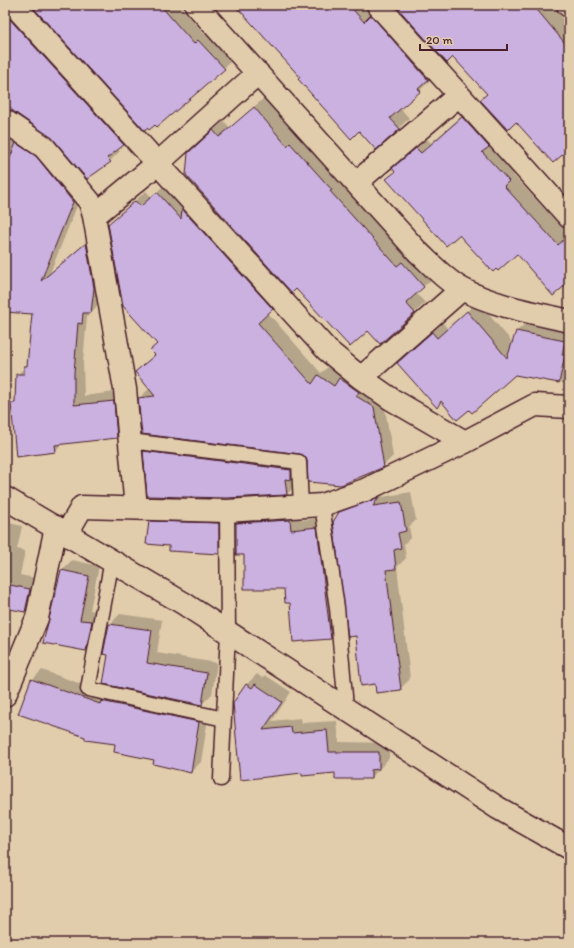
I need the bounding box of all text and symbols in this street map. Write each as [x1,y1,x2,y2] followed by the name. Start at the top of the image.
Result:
[420,26,507,52] scale bar
[426,33,453,47] text: 20 m

